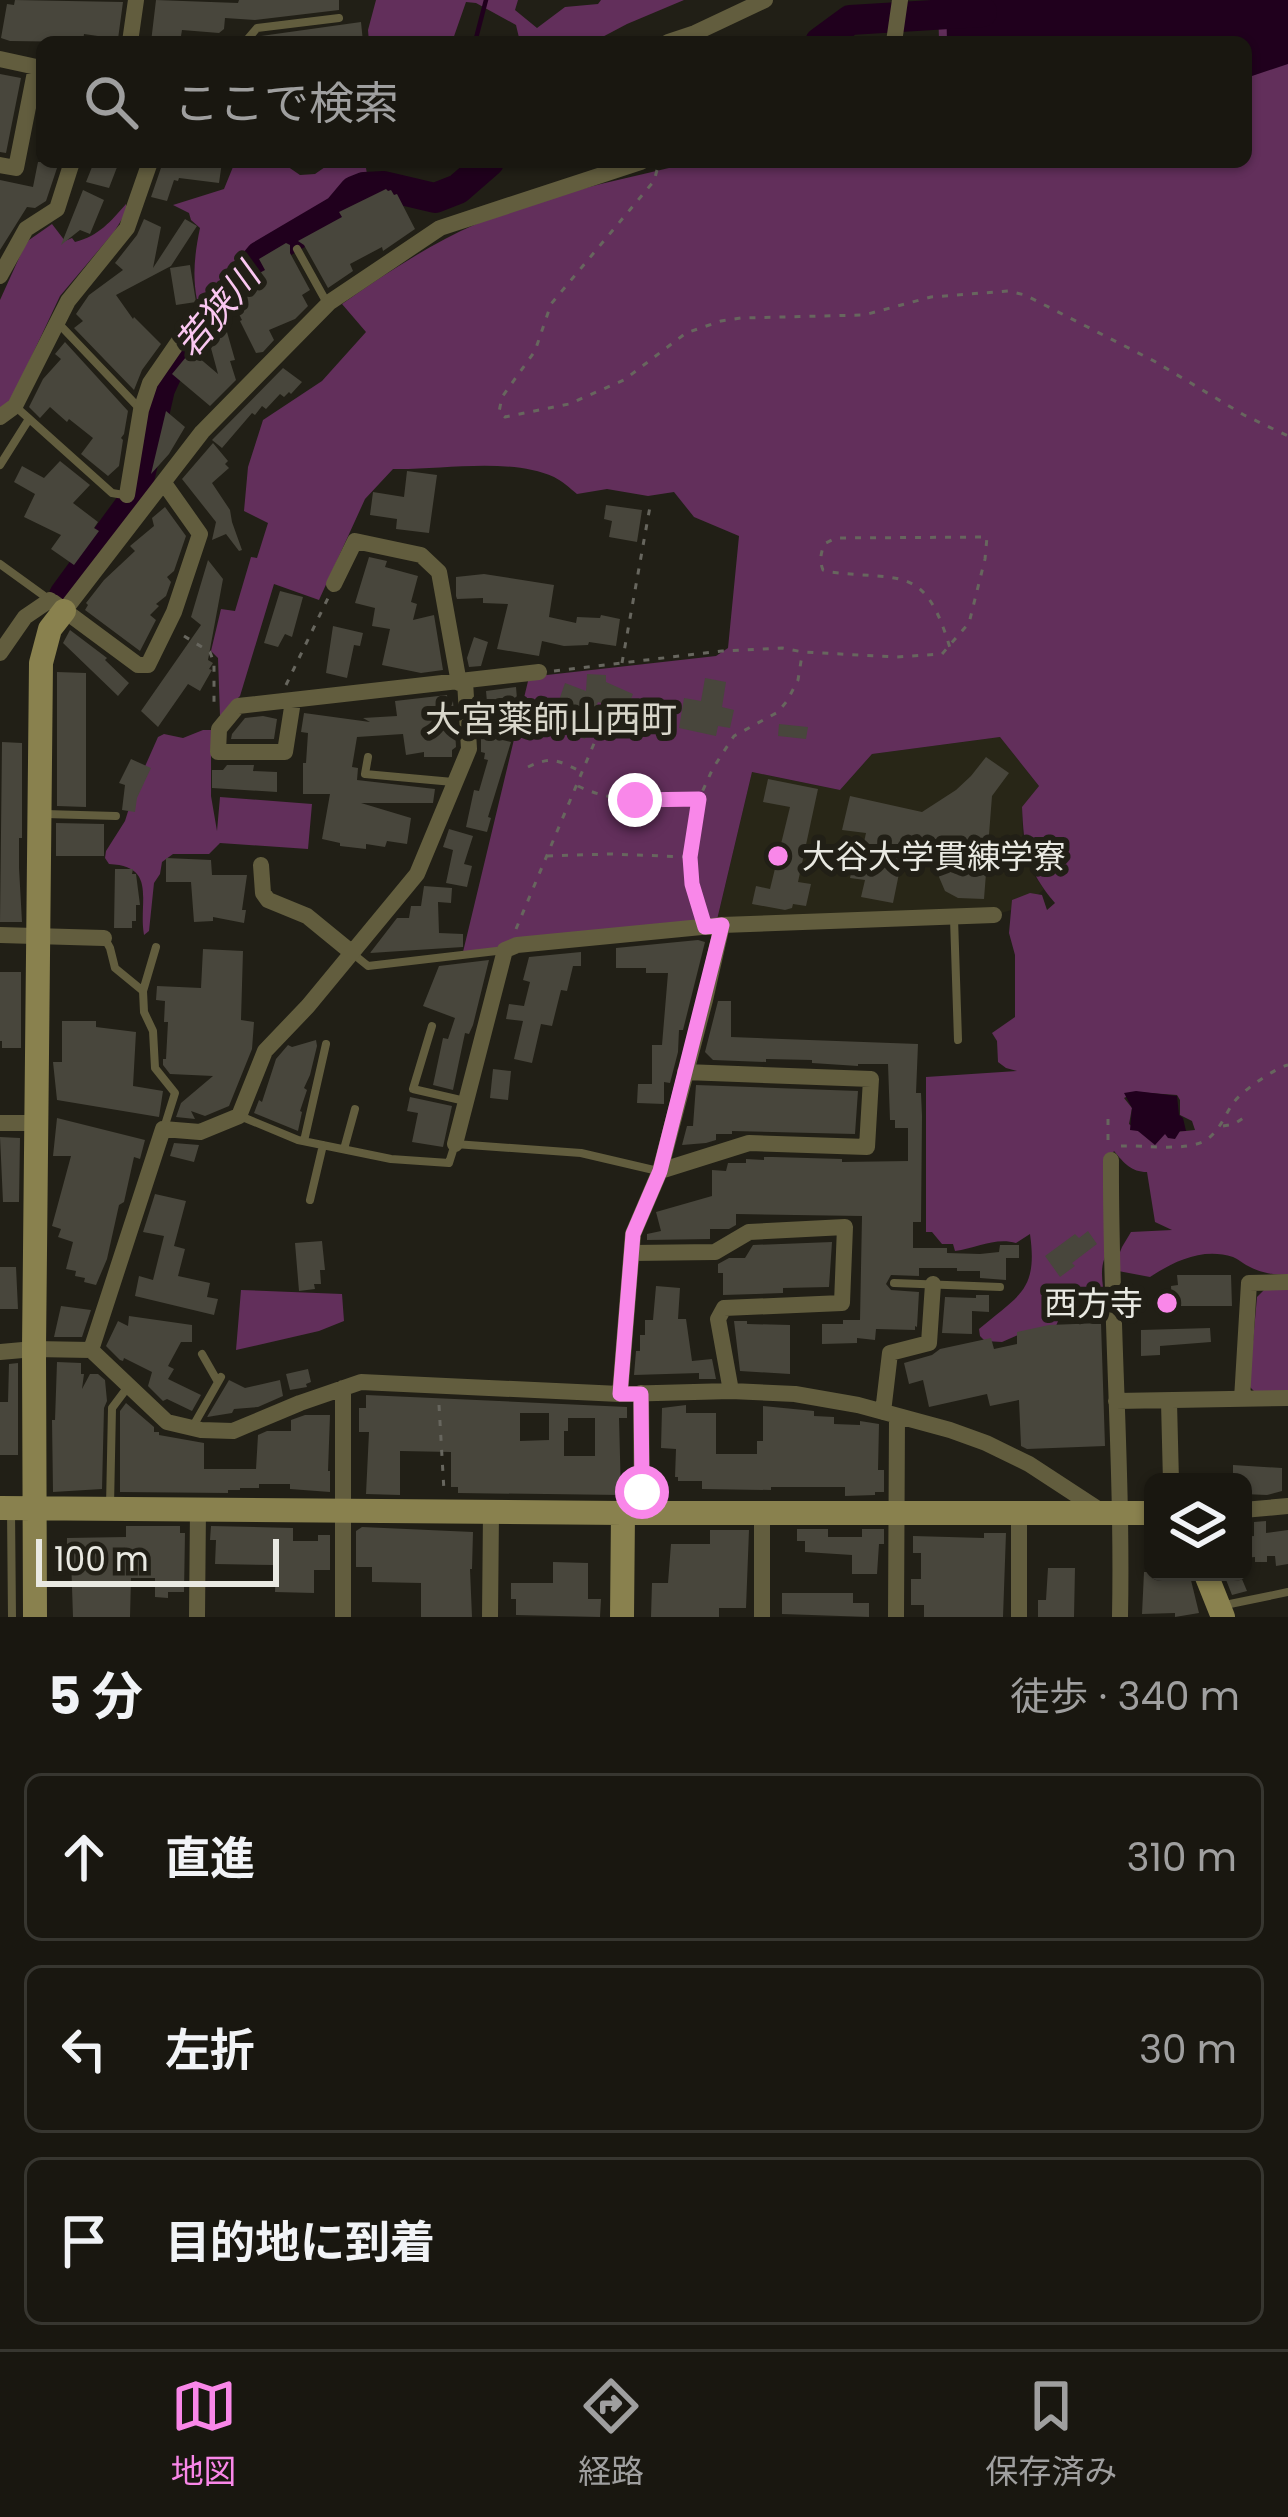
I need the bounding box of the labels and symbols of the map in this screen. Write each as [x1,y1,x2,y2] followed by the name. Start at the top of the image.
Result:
[163,250,274,368] water label: 若狭川
[425,694,677,745] district label: 大宮薬師山西町
[608,773,662,827] route end
[802,833,1066,880] place label: 大谷大学貫練学寮
[765,843,791,869] marker: 大谷大学貫練学寮
[1044,1280,1143,1327] place label: 西方寺
[1154,1290,1180,1316] marker: 西方寺
[615,1465,669,1519] route start
[36,1533,279,1586] scale bar

